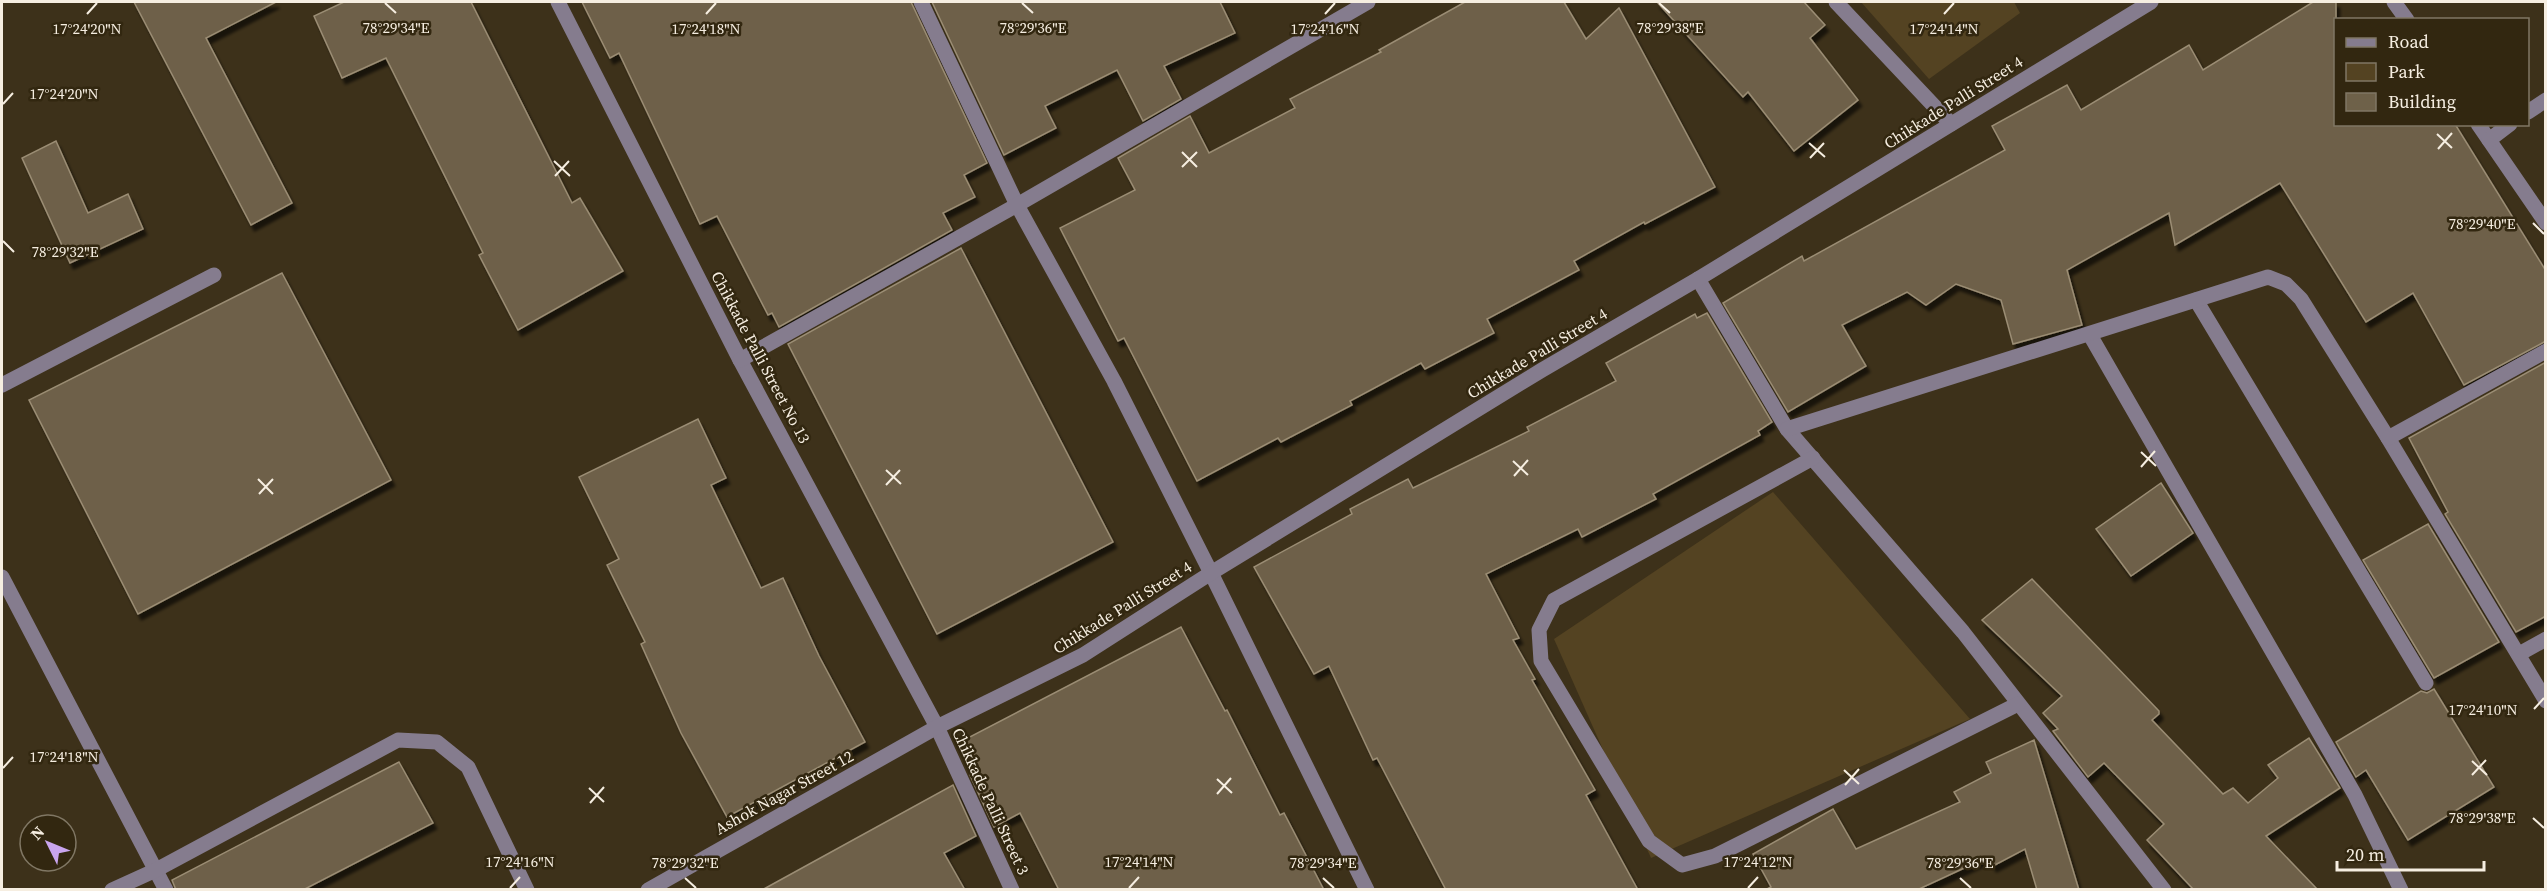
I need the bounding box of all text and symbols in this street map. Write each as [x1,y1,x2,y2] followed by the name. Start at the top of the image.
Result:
[362,17,430,38] text: 78°29'34"E
[999,17,1067,38] text: 78°29'36"E
[1636,17,1704,38] text: 78°29'38"E
[52,18,122,39] text: 17°24'20"N
[671,18,741,39] text: 17°24'18"N
[1290,18,1360,39] text: 17°24'16"N
[1909,18,1979,39] text: 17°24'14"N
[2334,18,2529,126] legend
[2388,29,2429,54] text: Road
[1879,50,2027,154] street label: Chikkade Palli Street 4
[2388,59,2425,84] text: Park
[29,83,99,104] text: 17°24'20"N
[2388,89,2456,114] text: Building
[2448,213,2516,234] text: 78°29'40"E
[31,241,99,262] text: 78°29'32"E
[706,267,816,447] street label: Chikkade Palli Street No 13
[1463,302,1611,404] street label: Chikkade Palli Street 4
[1048,555,1196,659] street label: Chikkade Palli Street 4
[2448,699,2518,720] text: 17°24'10"N
[947,724,1035,878] street label: Chikkade Palli Street 3
[711,745,857,839] street label: Ashok Nagar Street 12
[29,746,99,767] text: 17°24'18"N
[2448,807,2516,828] text: 78°29'38"E
[18,813,78,873] north arrow
[25,821,49,845] text: N
[2337,834,2484,872] scale bar
[2346,842,2384,867] text: 20 m
[485,851,555,872] text: 17°24'16"N
[1104,851,1174,872] text: 17°24'14"N
[1723,851,1793,872] text: 17°24'12"N
[651,852,719,873] text: 78°29'32"E
[1289,852,1357,873] text: 78°29'34"E
[1926,852,1994,873] text: 78°29'36"E

